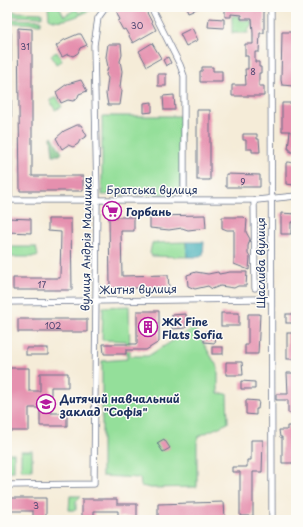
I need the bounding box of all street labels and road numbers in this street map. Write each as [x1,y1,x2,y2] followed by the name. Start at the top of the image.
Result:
[76,177,96,311] street label: вулиця Андрія Малишка
[106,181,198,198] street label: Братська вулиця
[252,217,269,309] street label: Щаслива вулиця
[99,280,177,298] street label: Житня вулиця

